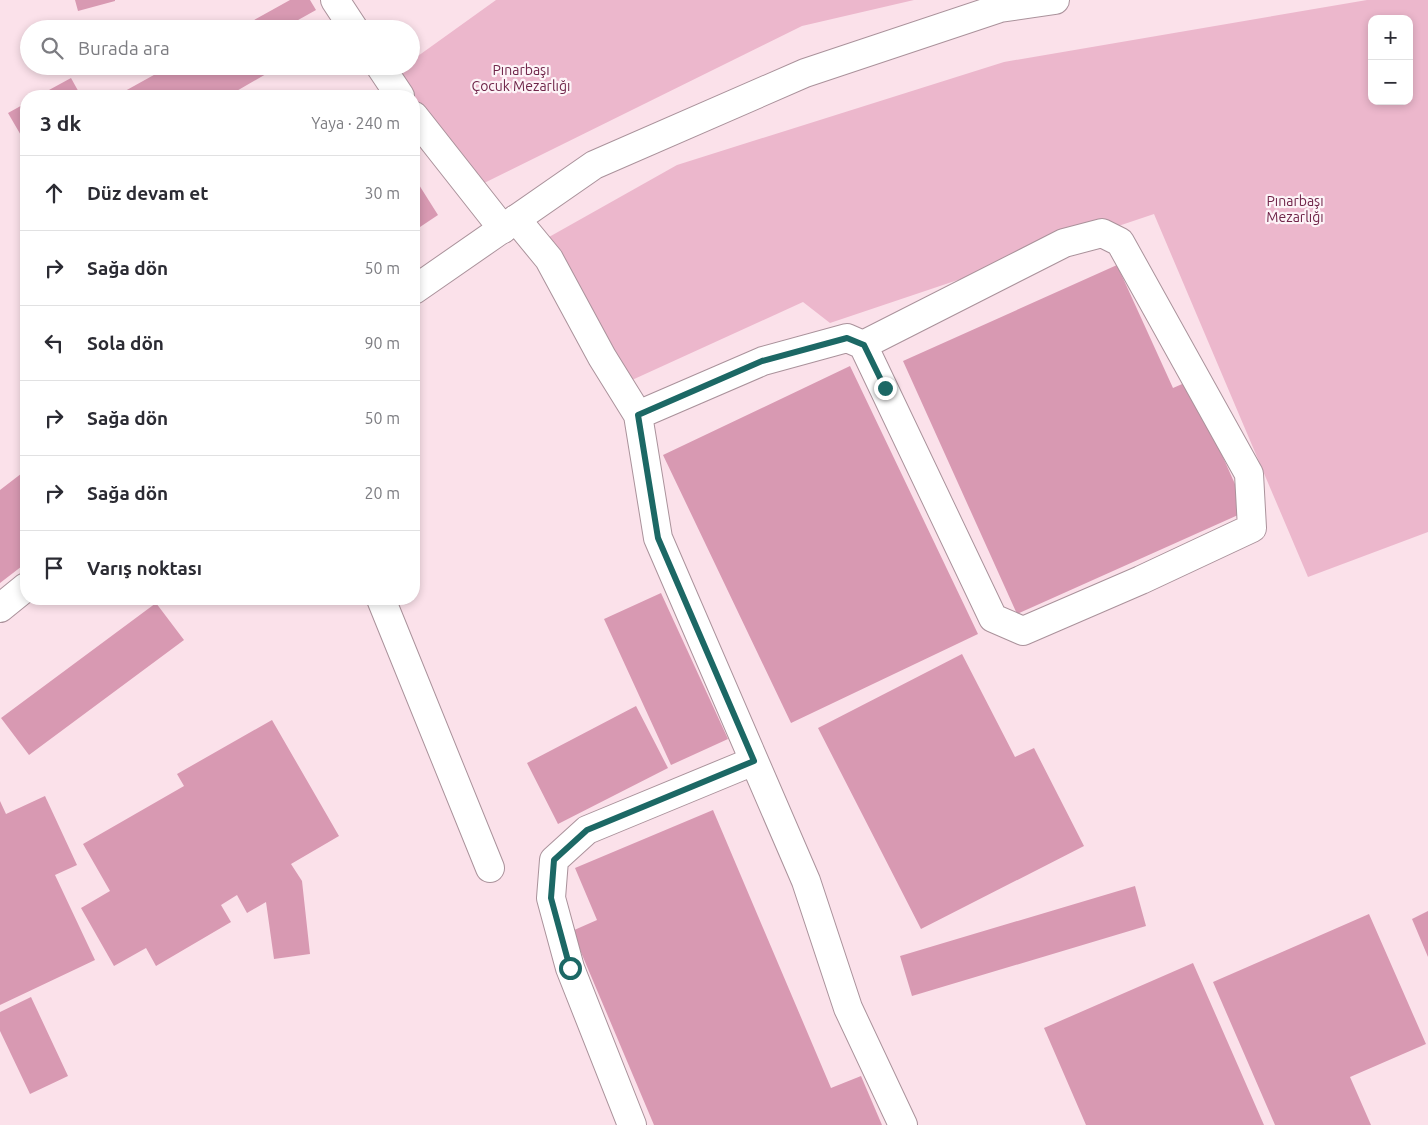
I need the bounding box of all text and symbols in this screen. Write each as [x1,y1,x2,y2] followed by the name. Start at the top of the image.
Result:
[1368,15,1413,105] map controls
[1368,15,1413,60] button: +
[20,20,420,75] search box
[38,34,66,62] icon: search
[78,37,170,59] text: Burada ara
[1368,60,1413,105] button: −
[472,62,570,94] park label: Pınarbaşı Çocuk Mezarlığı
[40,111,81,135] text: 3 dk
[311,114,400,132] text: Yaya · 240 m
[40,179,68,207] icon: ahead
[87,182,208,204] text: Düz devam et
[364,184,400,202] text: 30 m
[1266,193,1324,225] park label: Pınarbaşı Mezarlığı
[40,254,68,282] icon: right
[87,257,168,279] text: Sağa dön
[364,259,400,277] text: 50 m
[40,329,68,357] icon: left
[87,332,164,354] text: Sola dön
[364,334,400,352] text: 90 m
[874,377,897,400] route end
[40,404,68,432] icon: right
[87,407,168,429] text: Sağa dön
[364,409,400,427] text: 50 m
[40,479,68,507] icon: right
[87,482,168,504] text: Sağa dön
[364,484,400,502] text: 20 m
[40,554,68,582] icon: arrive
[87,557,202,579] text: Varış noktası
[559,957,582,980] route start

